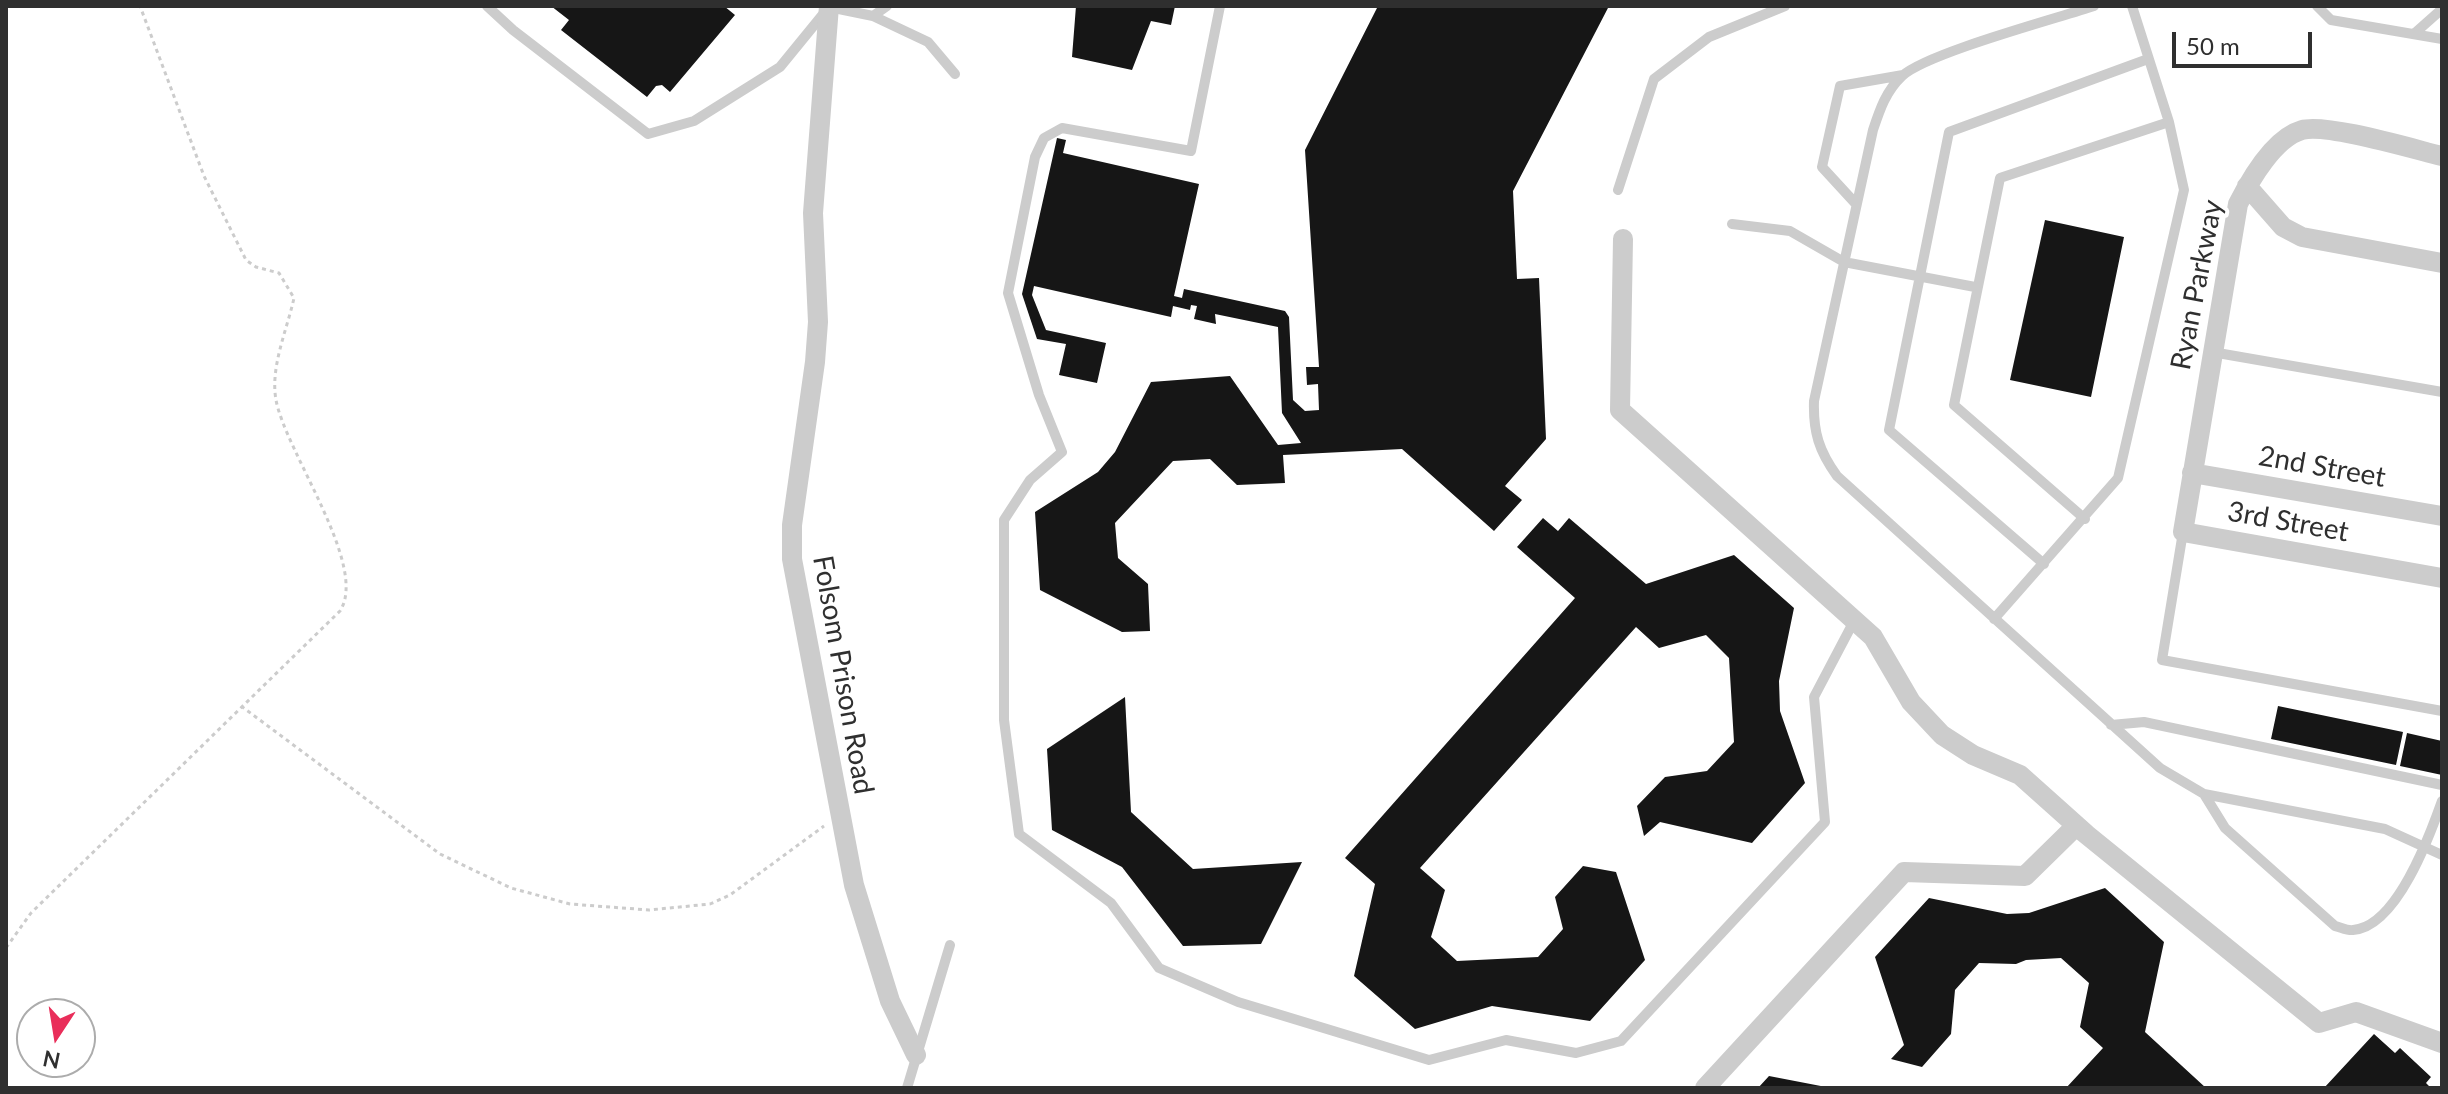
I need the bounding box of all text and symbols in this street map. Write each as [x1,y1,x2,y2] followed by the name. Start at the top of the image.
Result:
[2176,16,2316,66] scale bar
[2186,31,2240,60] text: 50 m
[2164,197,2230,373] street label: Ryan Parkway
[2256,439,2388,495] street label: 2nd Street
[2225,495,2351,549] street label: 3rd Street
[805,553,881,797] street label: Folsom Prison Road
[16,998,96,1078] north arrow
[40,1045,62,1075] text: N

